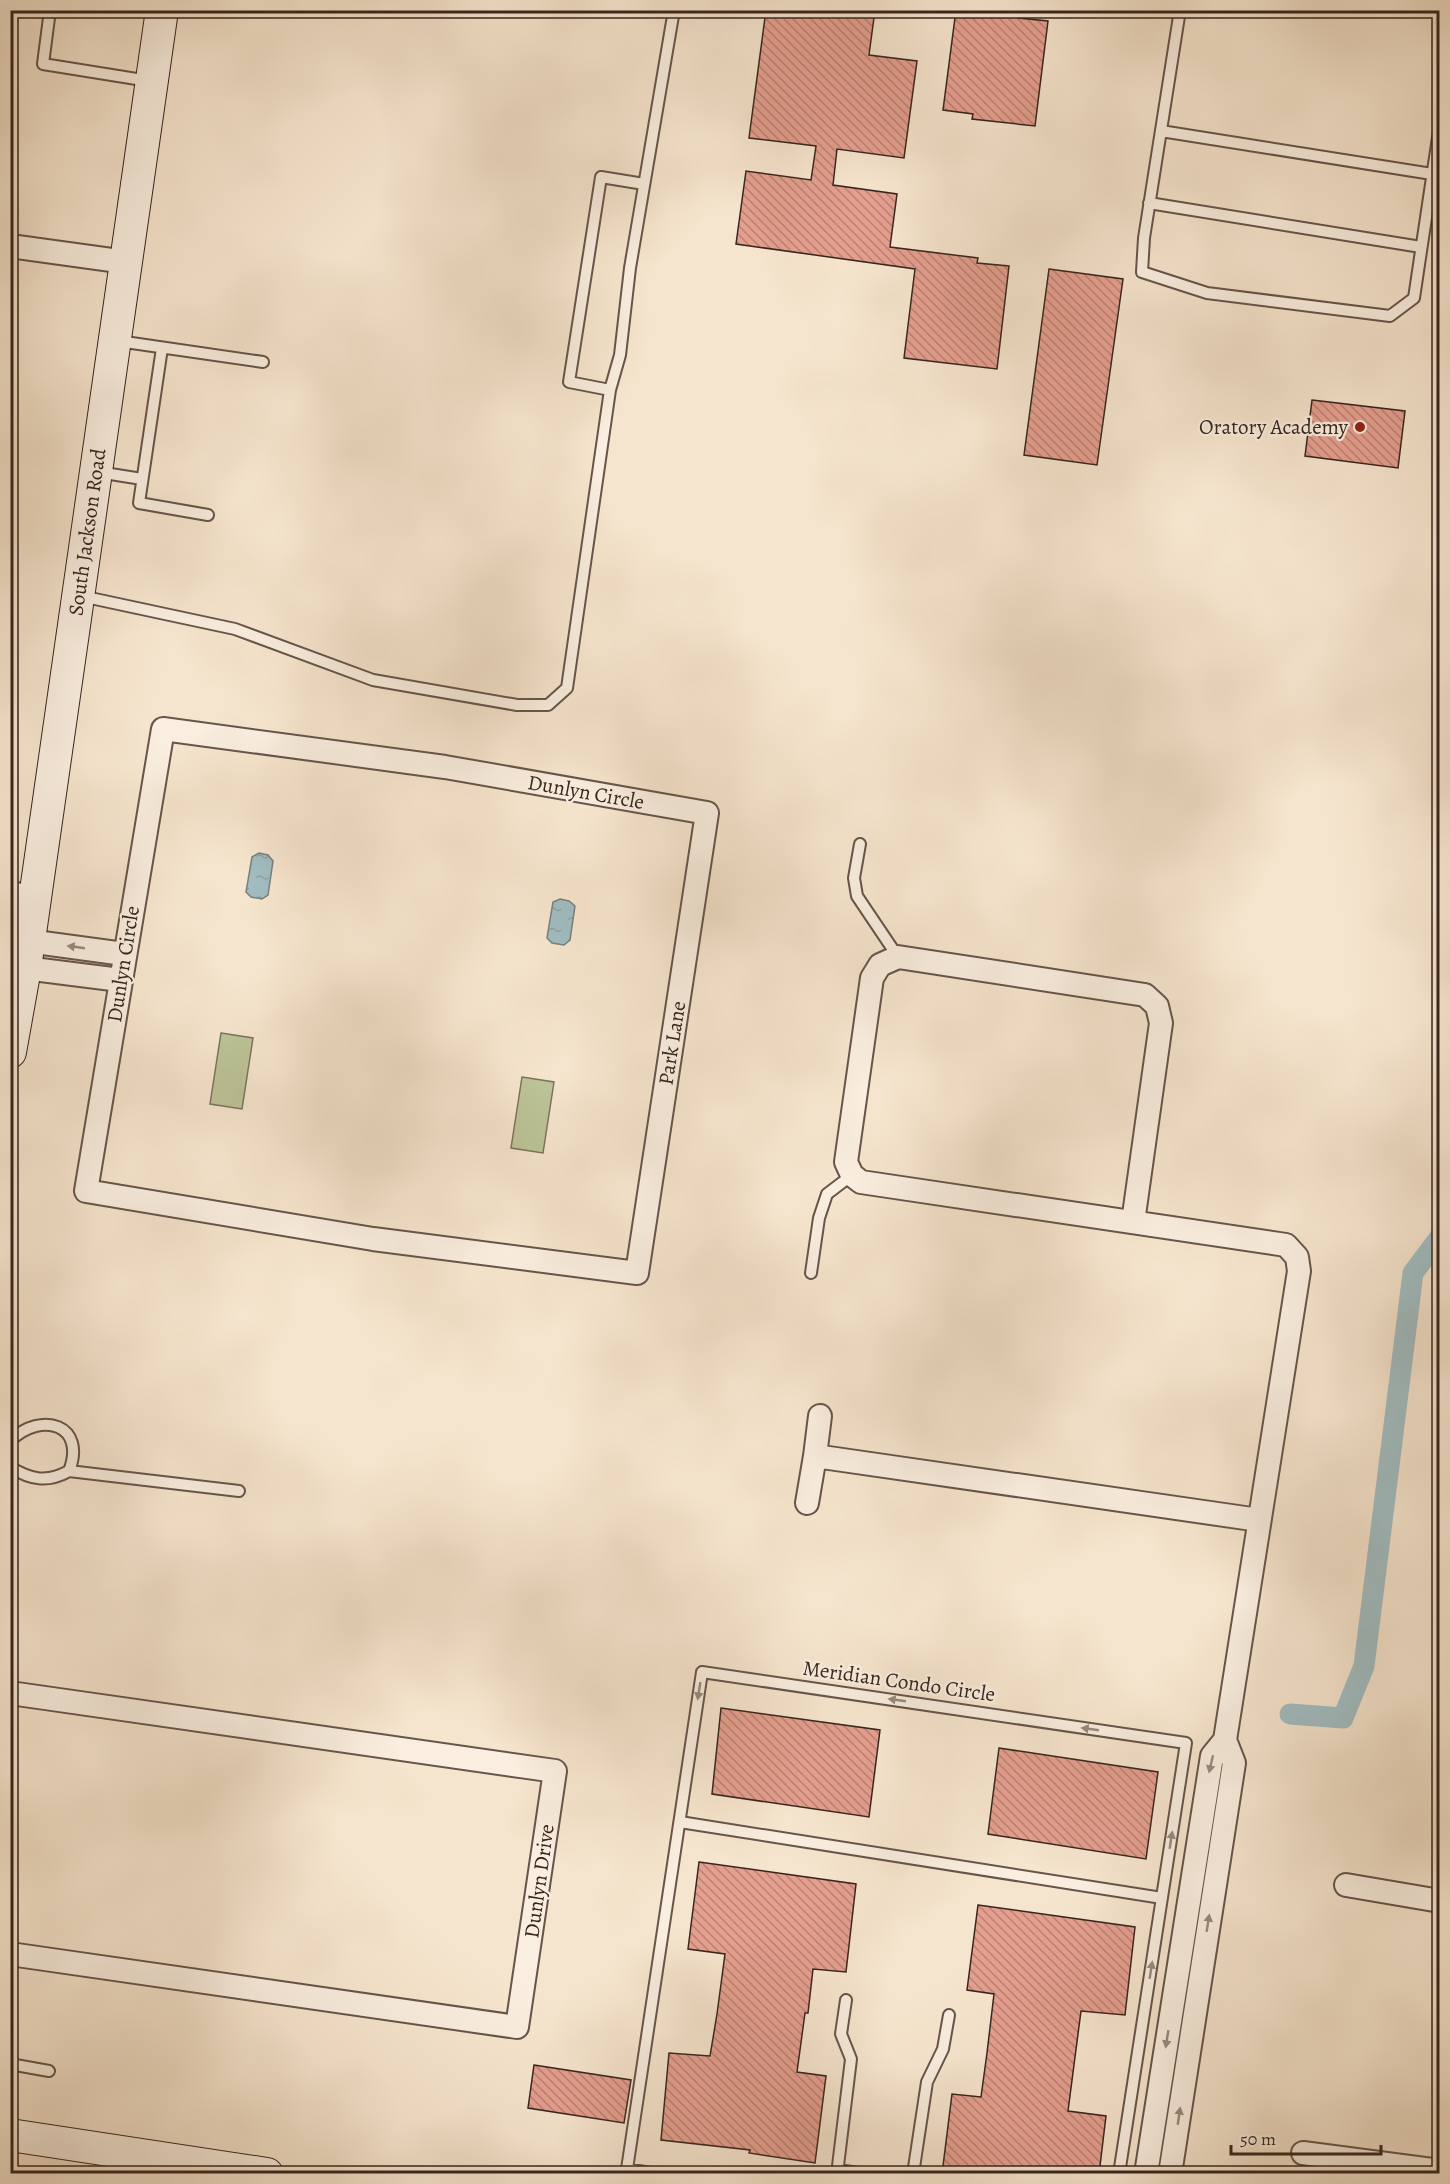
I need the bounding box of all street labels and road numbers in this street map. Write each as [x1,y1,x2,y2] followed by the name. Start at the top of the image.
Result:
[61,446,113,617] street label: South Jackson Road
[526,768,646,816] street label: Dunlyn Circle
[100,904,146,1024] street label: Dunlyn Circle
[652,999,692,1087] street label: Park Lane
[801,1654,997,1708] street label: Meridian Condo Circle
[517,1822,561,1940] street label: Dunlyn Drive

